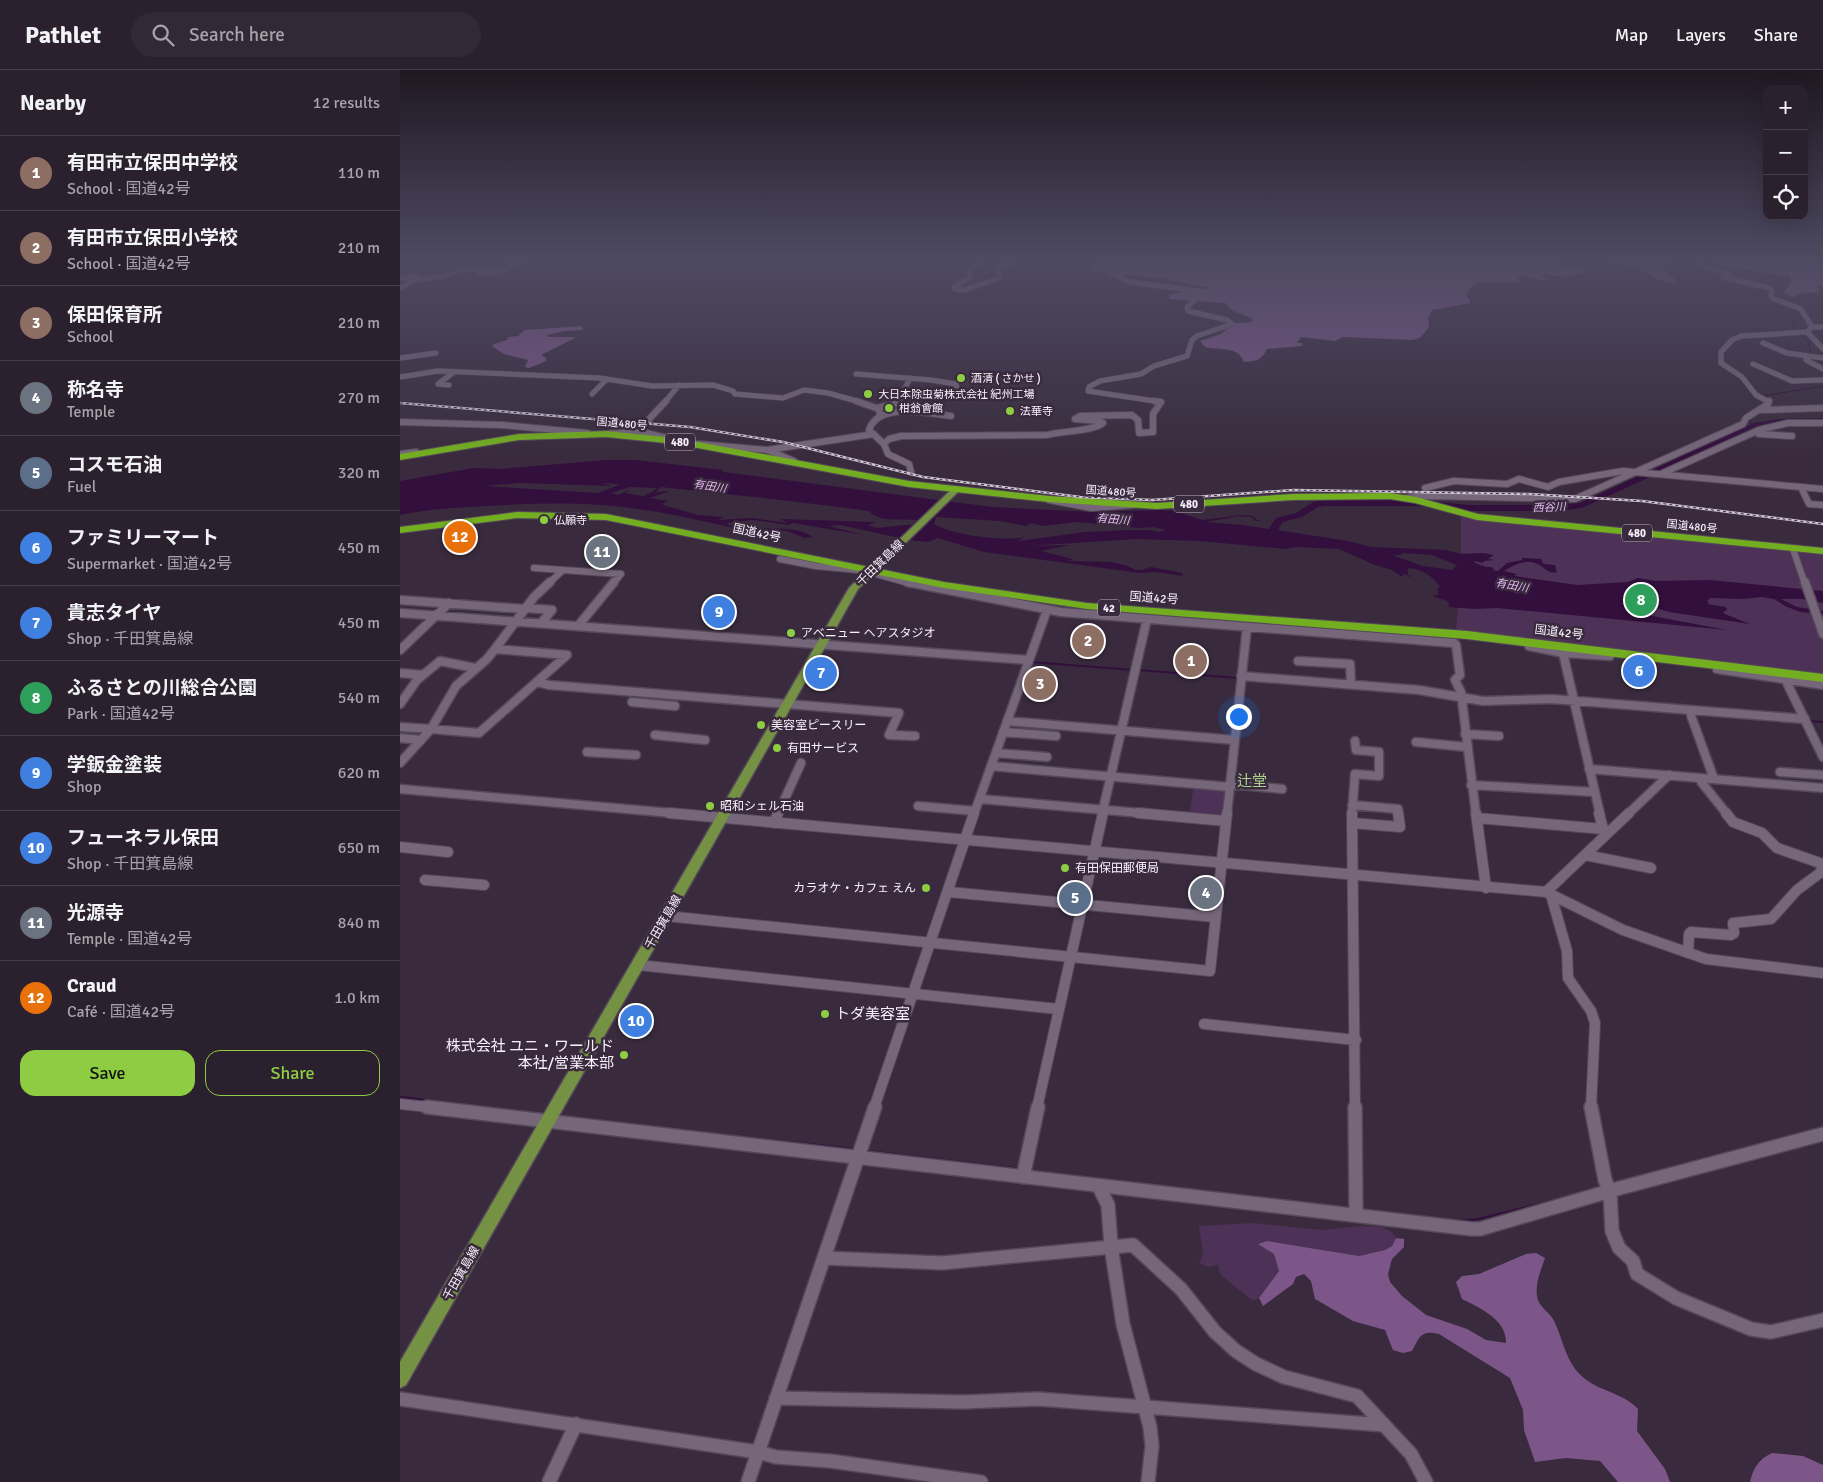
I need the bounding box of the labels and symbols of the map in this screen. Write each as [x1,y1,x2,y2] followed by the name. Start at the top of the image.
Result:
[955,372,967,384] marker: 酒清 ( さかせ )
[971,372,1041,385] place label: 酒清 ( さかせ )
[862,388,874,400] marker: 大日本除虫菊株式会社 紀州工場
[878,388,1034,401] place label: 大日本除虫菊株式会社 紀州工場
[883,402,895,414] marker: 柑翁會館
[899,402,943,415] place label: 柑翁會館
[1004,405,1016,417] marker: 法華寺
[1020,405,1053,418] place label: 法華寺
[596,415,648,432] street label: 国道480号
[665,434,695,451] road number: 480
[693,477,728,496] water label: 有田川
[1085,483,1137,500] street label: 国道480号
[1174,496,1204,512] road number: 480
[1532,500,1567,515] water label: 西谷川
[1096,512,1131,527] water label: 有田川
[538,514,550,526] marker: 仏願寺
[554,514,587,527] place label: 仏願寺
[1666,517,1718,536] street label: 国道480号
[444,518,476,556] pin: 12
[731,521,782,546] street label: 国道42号
[1622,524,1652,542] road number: 480
[586,533,618,571] pin: 11
[854,537,907,590] street label: 千田箕島線
[1495,576,1530,595] water label: 有田川
[1625,581,1657,619] pin: 8
[1129,589,1179,608] street label: 国道42号
[703,593,735,631] pin: 9
[1098,600,1120,616] road number: 42
[1072,622,1104,660] pin: 2
[1534,622,1584,643] street label: 国道42号
[801,626,935,641] place label: アベニュー ヘアスタジオ
[785,627,797,639] marker: アベニュー ヘアスタジオ
[1175,642,1207,680] pin: 1
[1623,652,1655,690] pin: 6
[805,654,837,692] pin: 7
[1024,665,1056,703] pin: 3
[1226,704,1252,730] your location
[771,718,866,733] place label: 美容室ピースリー
[755,719,767,731] marker: 美容室ピースリー
[787,741,859,756] place label: 有田サービス
[771,742,783,754] marker: 有田サービス
[1237,772,1267,790] district label: 辻堂
[720,799,804,814] place label: 昭和シェル石油
[704,800,716,812] marker: 昭和シェル石油
[1075,861,1159,876] place label: 有田保田郵便局
[1059,862,1071,874] marker: 有田保田郵便局
[1190,874,1222,912] pin: 4
[1059,879,1091,917] pin: 5
[793,881,916,896] place label: カラオケ・カフェ えん
[920,882,932,894] marker: カラオケ・カフェ えん
[642,893,685,952] street label: 千田箕島線
[620,1002,652,1040] pin: 10
[835,1005,910,1023] place label: トダ美容室
[819,1008,831,1020] marker: トダ美容室
[446,1037,614,1072] place label: 株式会社 ユニ・ワールド 本社/営業本部
[618,1049,630,1061] marker: 株式会社 ユニ・ワールド 本社/営業本部
[440,1244,483,1303] street label: 千田箕島線

